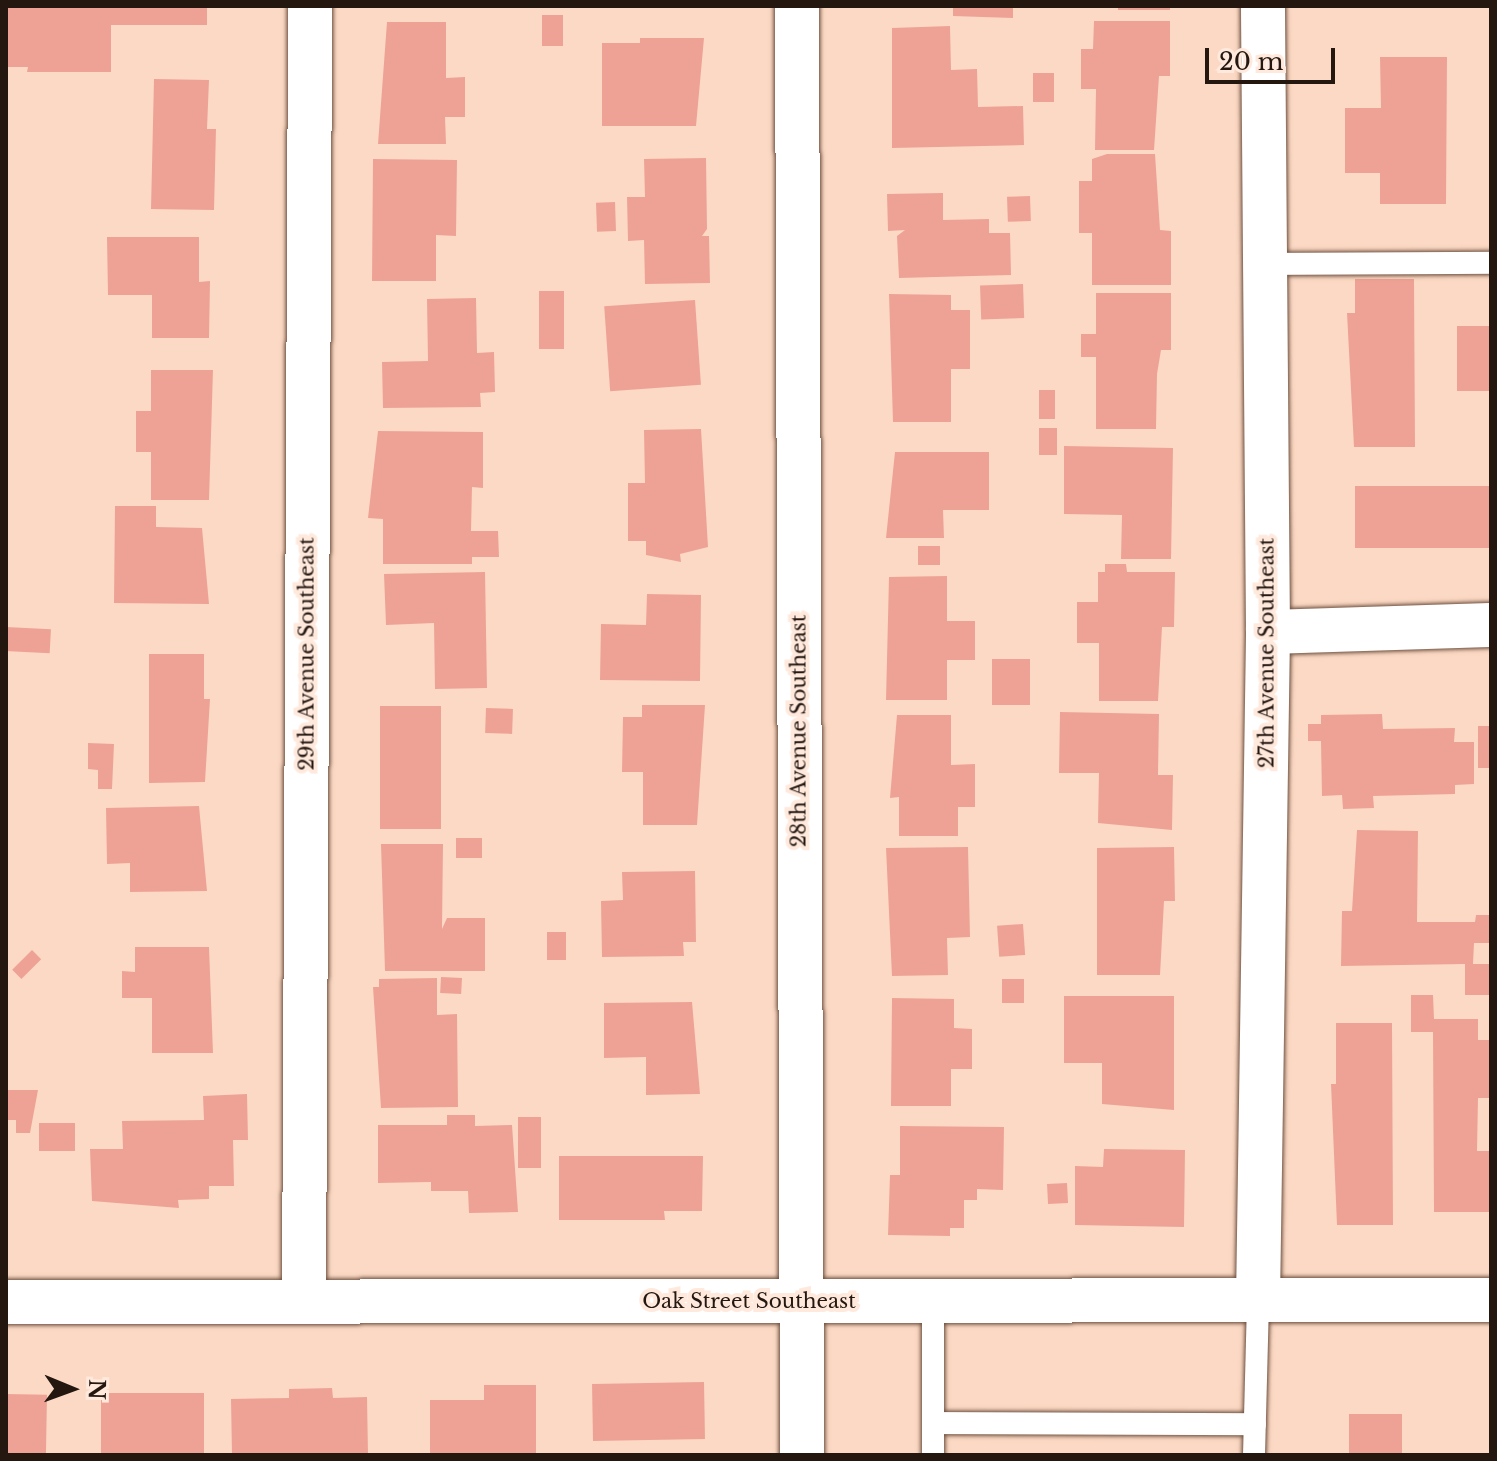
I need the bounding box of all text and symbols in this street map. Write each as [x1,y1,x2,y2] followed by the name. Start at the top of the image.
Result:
[1209,32,1339,82] scale bar
[1219,47,1284,76] text: 20 m
[295,537,319,771] street label: 29th Avenue Southeast
[1255,537,1279,769] street label: 27th Avenue Southeast
[787,614,811,848] street label: 28th Avenue Southeast
[642,1289,856,1313] street label: Oak Street Southeast
[32,1349,112,1429] north arrow
[83,1379,110,1400] text: N

